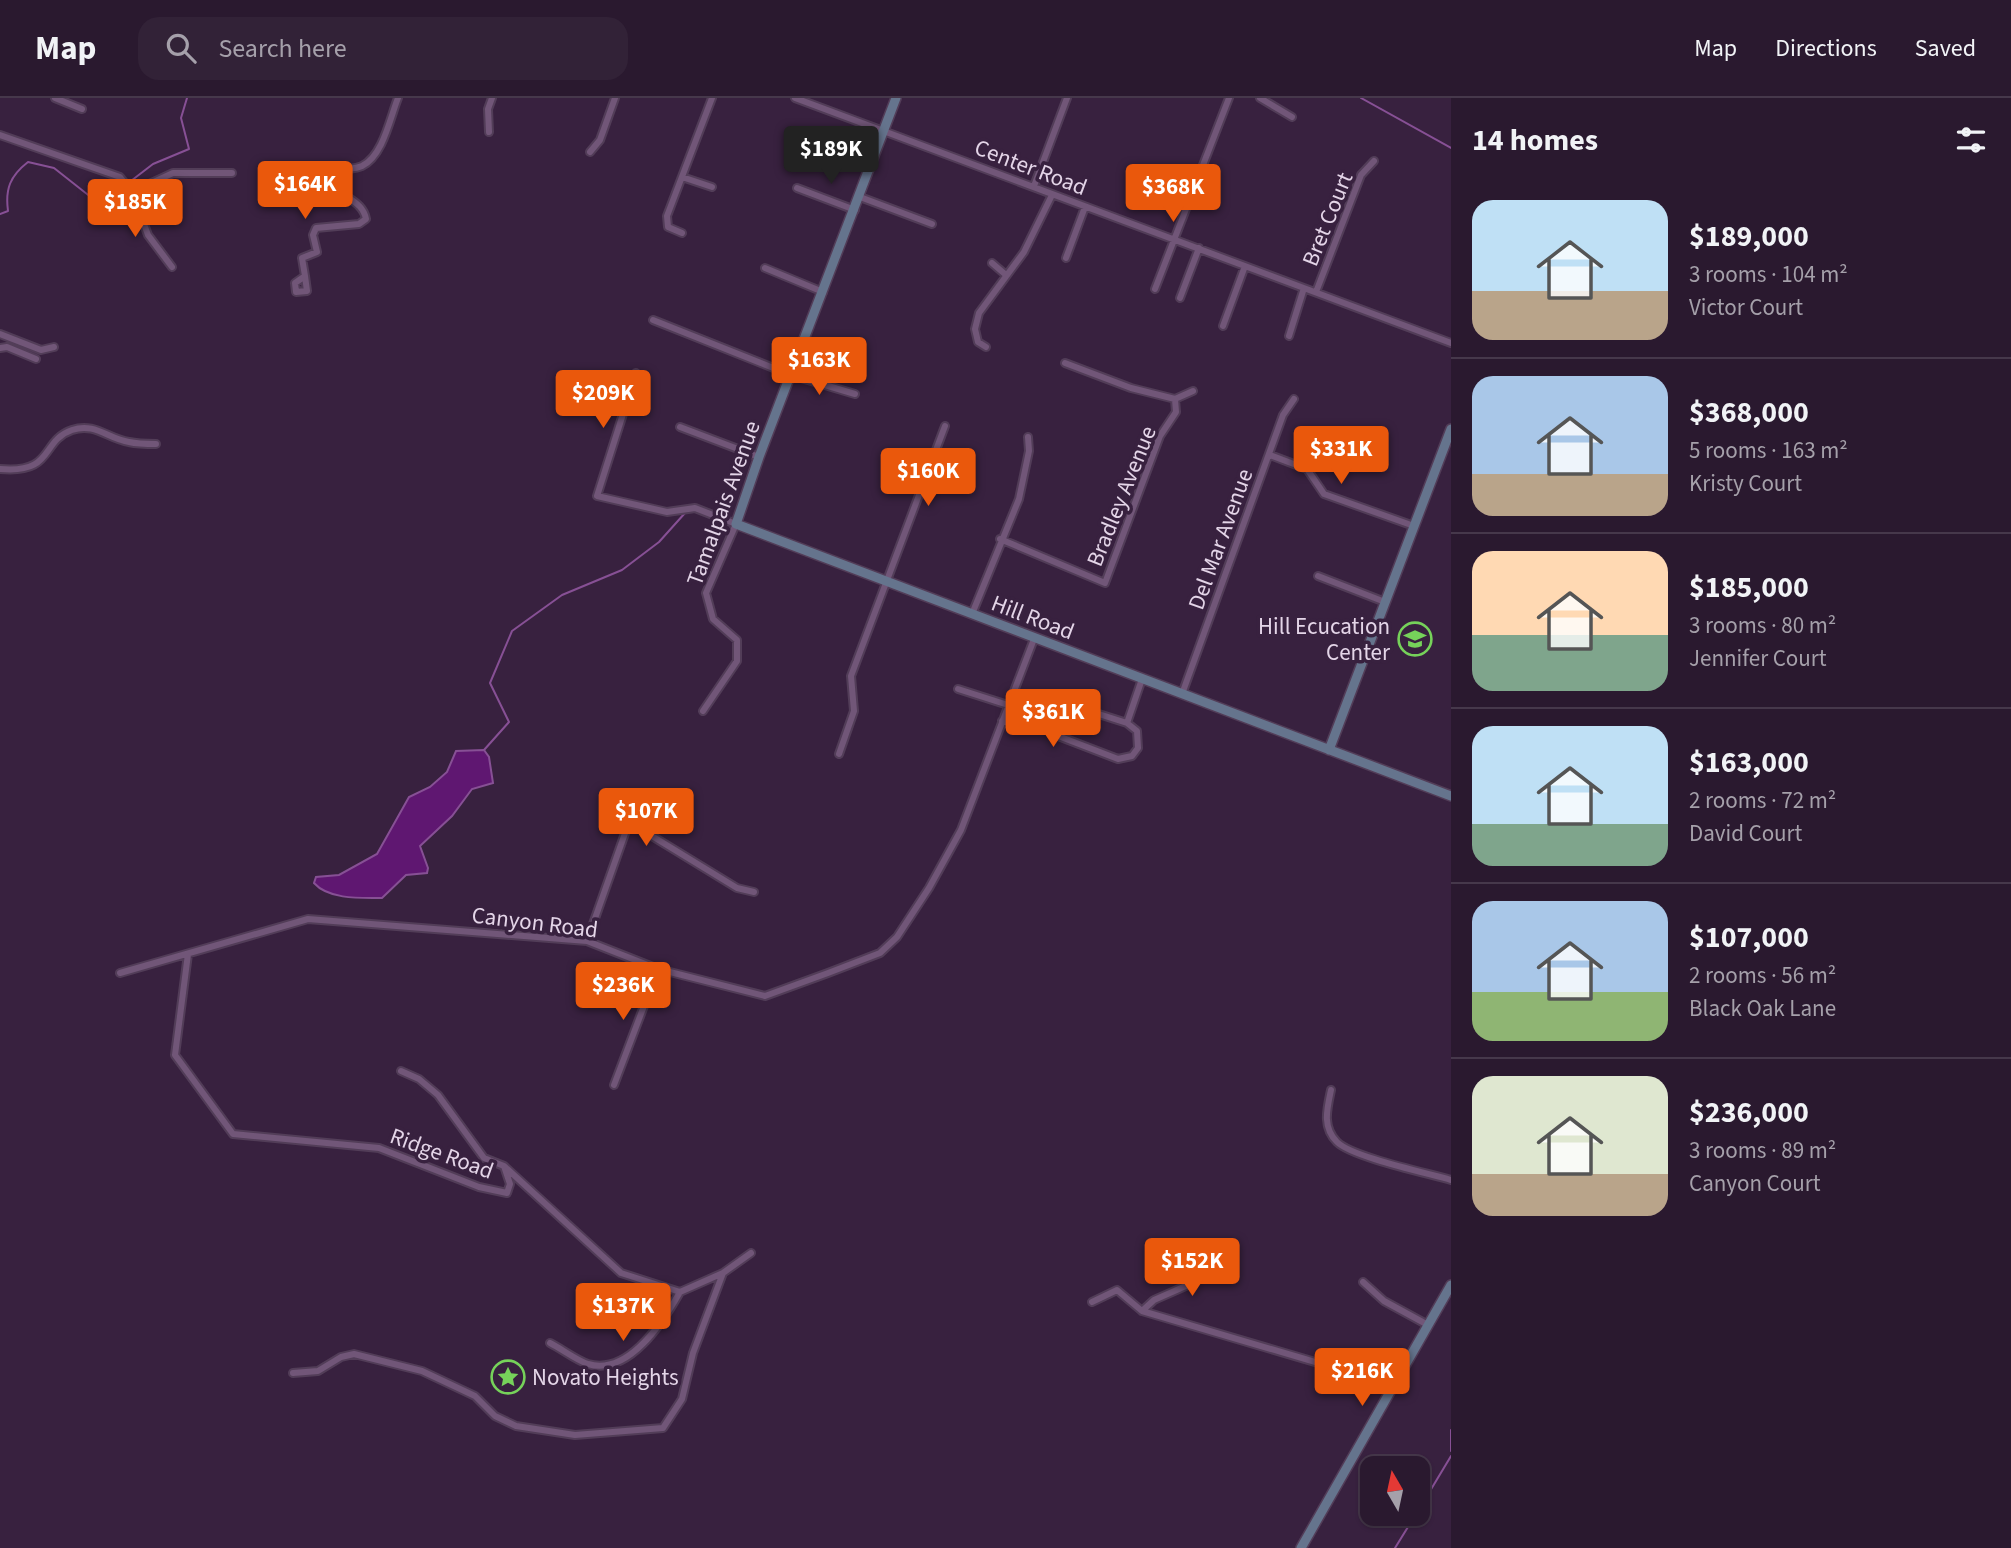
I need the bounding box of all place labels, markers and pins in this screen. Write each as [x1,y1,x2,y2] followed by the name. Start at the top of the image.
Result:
[782,126,880,186] pin: $189K
[256,162,354,221] pin: $164K
[1124,164,1222,224] pin: $368K
[86,180,184,239] pin: $185K
[770,338,868,397] pin: $163K
[554,370,652,430] pin: $209K
[1292,426,1390,486] pin: $331K
[879,448,977,508] pin: $160K
[1258,610,1391,669] place label: Hill Ecucation Center
[1396,620,1434,658] school or university icon: Hill Ecucation Center
[1004,690,1102,749] pin: $361K
[597,788,695,848] pin: $107K
[574,962,672,1022] pin: $236K
[1143,1238,1241,1298] pin: $152K
[574,1284,672,1343] pin: $137K
[1313,1348,1411,1408] pin: $216K
[489,1358,527,1396] place icon: Novato Heights
[532,1361,679,1394] place label: Novato Heights

